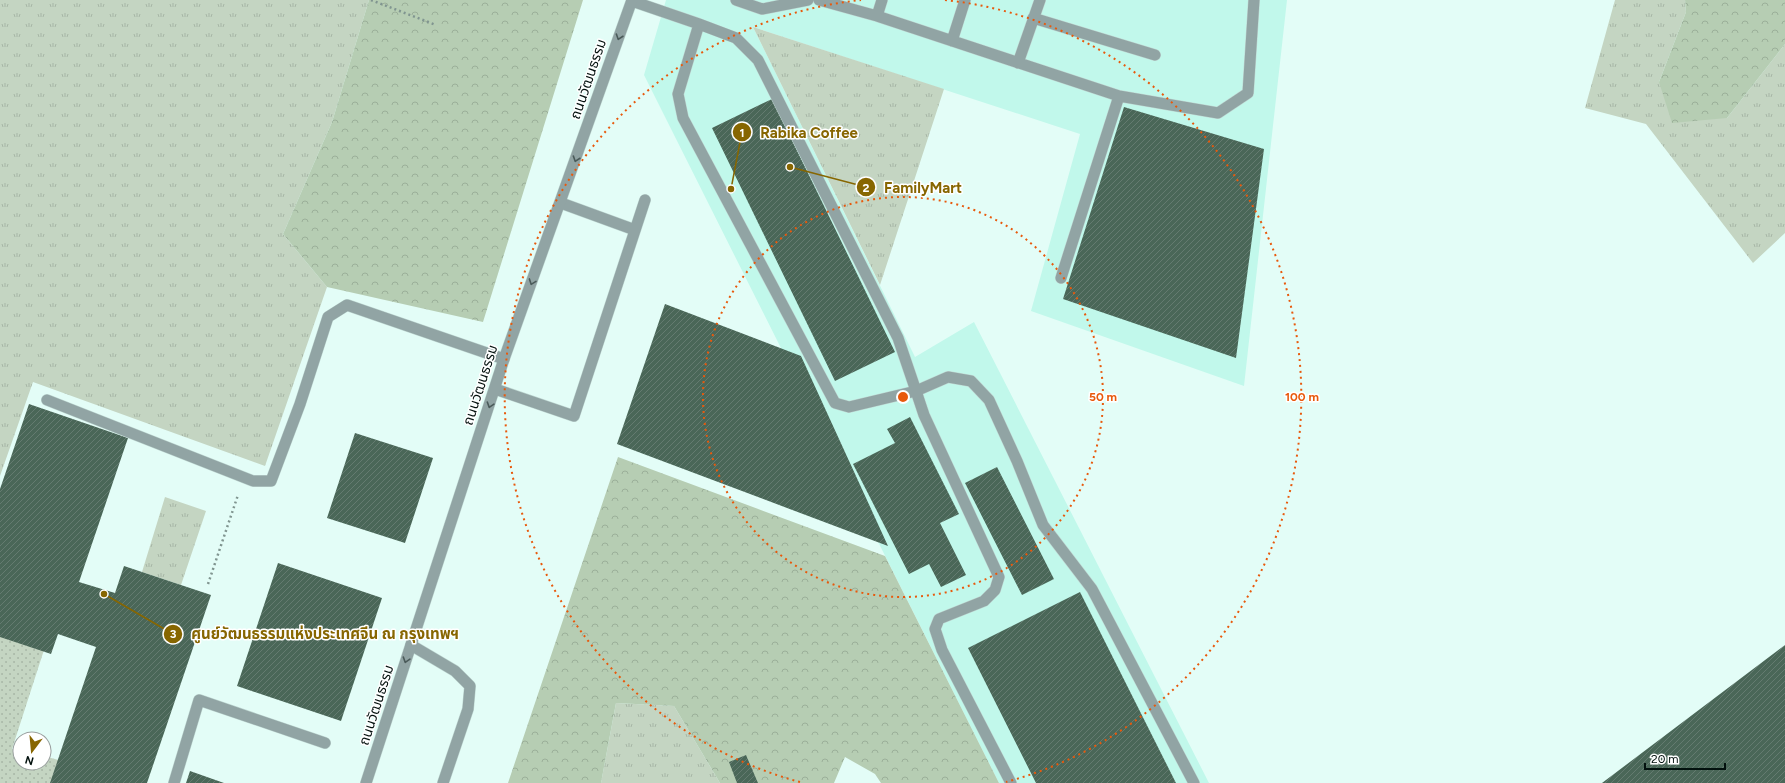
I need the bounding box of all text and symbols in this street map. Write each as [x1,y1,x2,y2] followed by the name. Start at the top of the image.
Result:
[615,33,624,40] one-way arrow
[567,37,610,121] street label: ถนนวัฒนธรรม
[732,119,866,146] callout: Rabika Coffee
[760,124,858,142] text: Rabika Coffee
[739,126,745,140] text: 1
[572,156,581,163] one-way arrow
[856,174,970,201] callout: FamilyMart
[884,179,962,197] text: FamilyMart
[863,181,870,195] text: 2
[528,278,537,285] one-way arrow
[459,343,501,428] street label: ถนนวัฒนธรรม
[896,390,910,404] centre of rings
[1089,390,1117,404] text: 50 m
[1285,390,1319,404] text: 100 m
[486,401,494,408] one-way arrow
[163,620,467,647] callout: ศูนย์วัฒนธรรมแห่งประเทศจีน ณ กรุงเทพฯ
[191,625,459,644] text: ศูนย์วัฒนธรรมแห่งประเทศจีน ณ กรุงเทพฯ
[170,627,177,641] text: 3
[402,657,411,664] one-way arrow
[355,663,397,748] street label: ถนนวัฒนธรรม
[12,731,52,771] north arrow
[1645,745,1725,771] scale bar
[1651,752,1679,766] text: 20 m
[23,753,35,768] text: N

